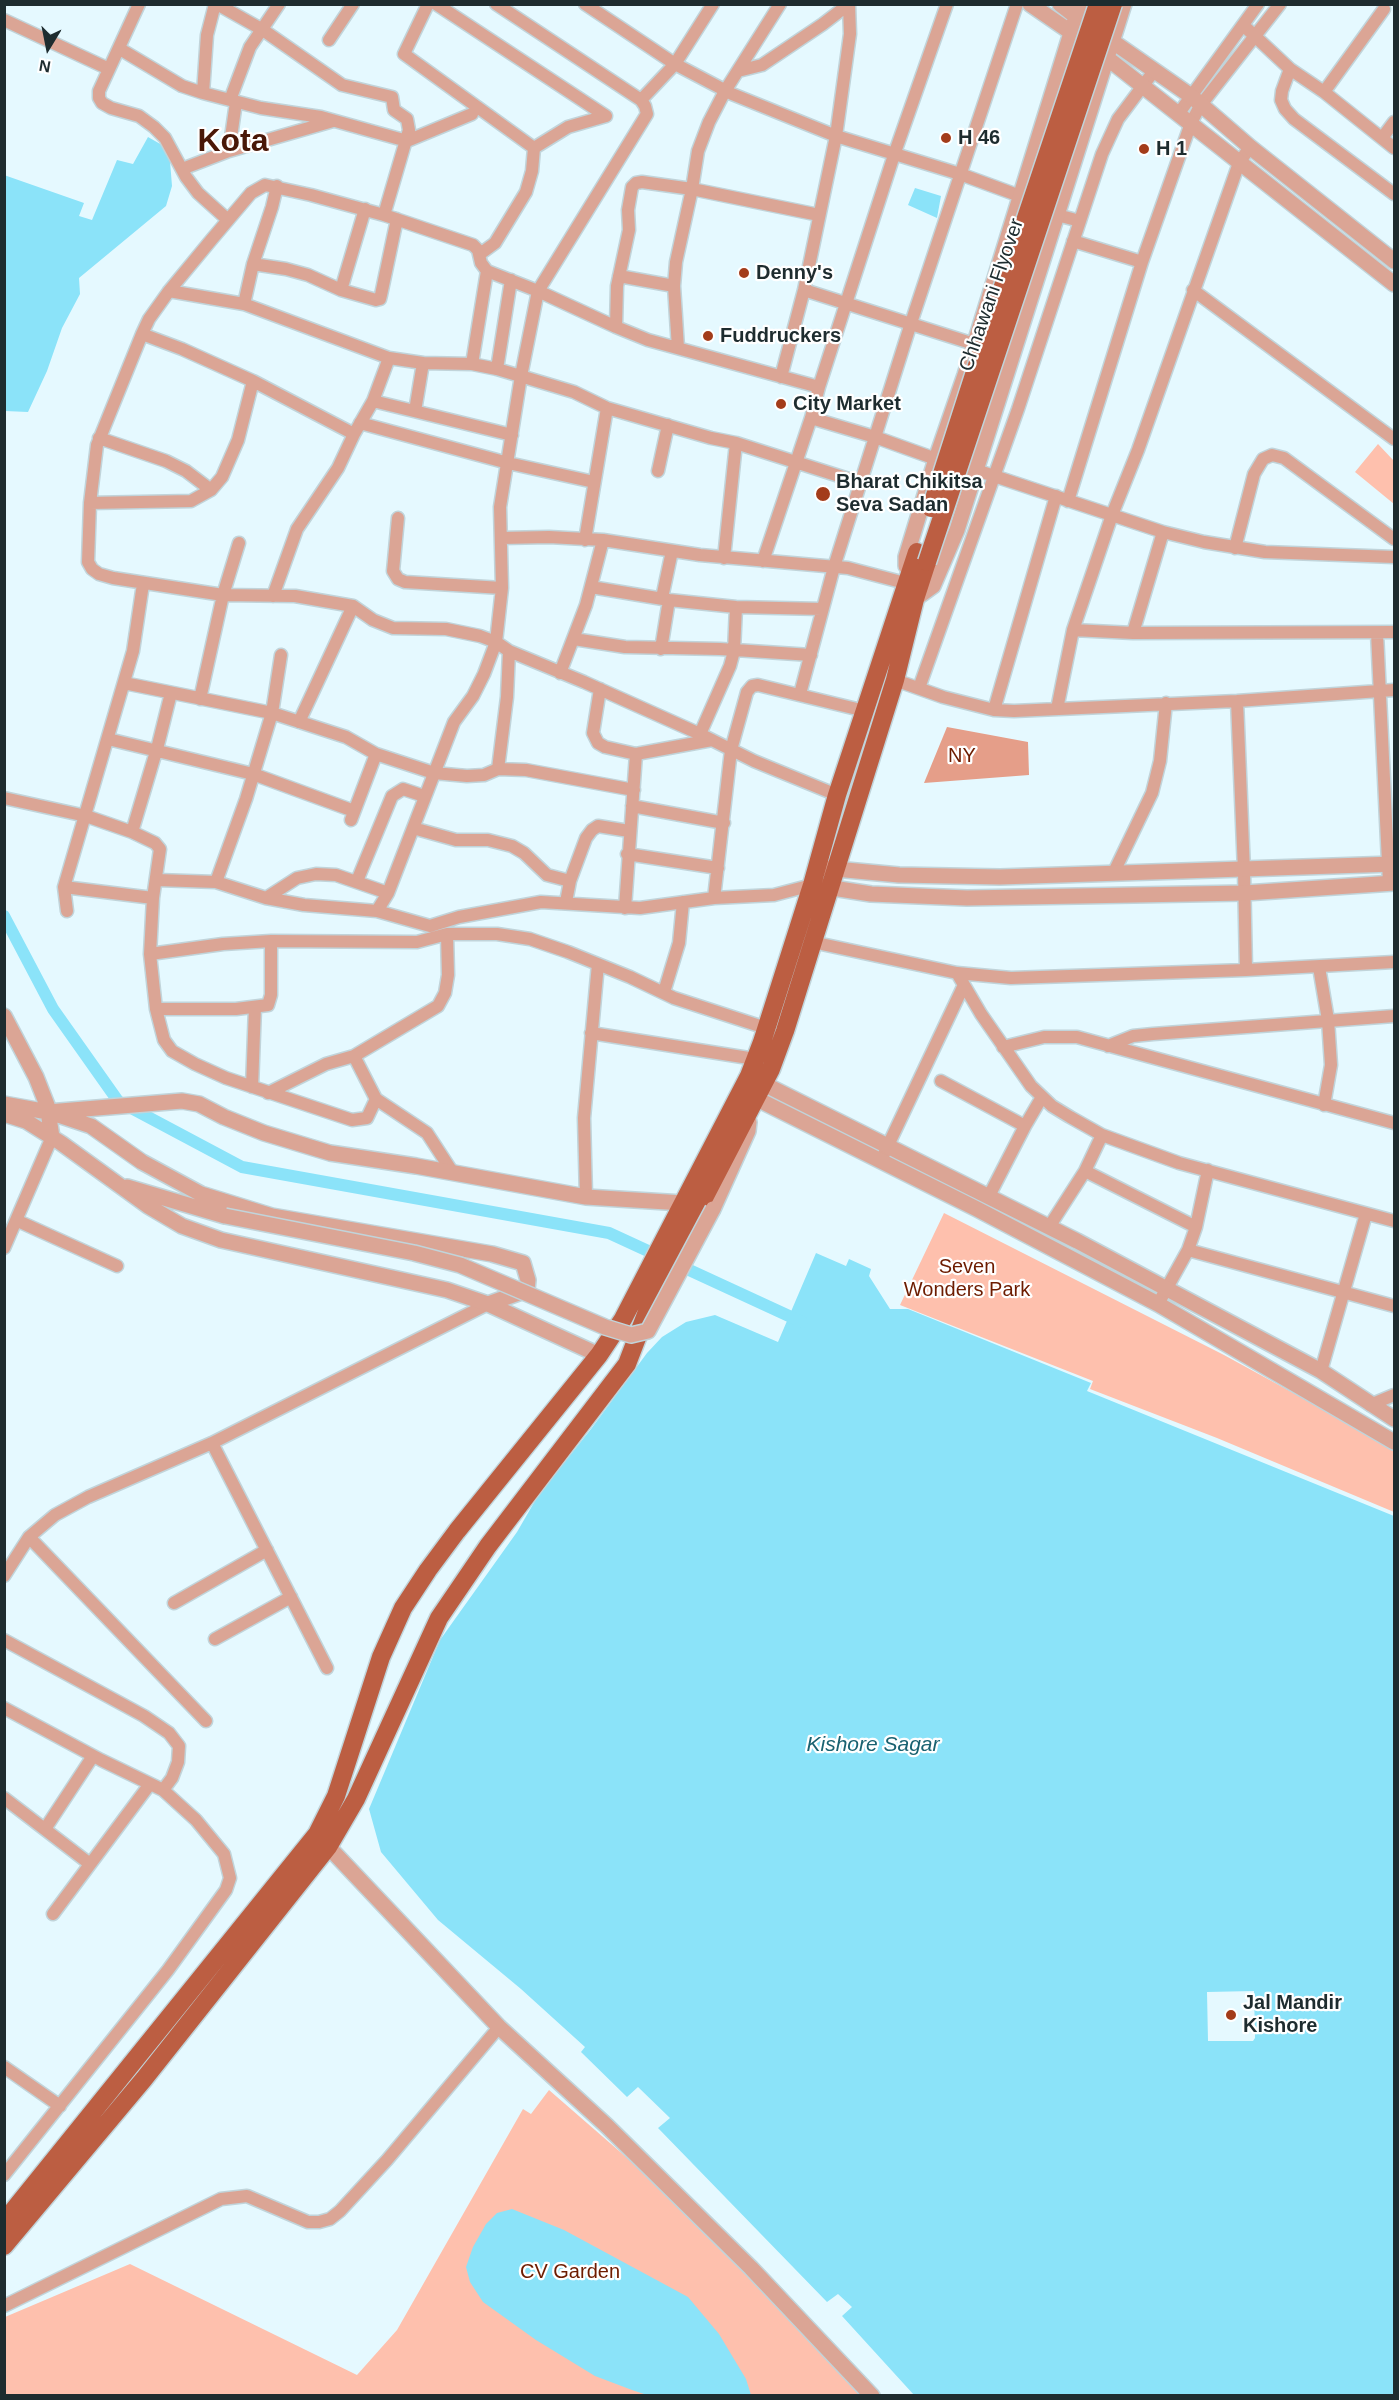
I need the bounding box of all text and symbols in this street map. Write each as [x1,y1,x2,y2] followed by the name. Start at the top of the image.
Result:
[18,18,78,78] north arrow
[38,57,52,76] text: N
[197,123,269,161] district label: Kota
[958,126,1000,150] place label: H 46
[939,131,953,145] marker: H 46
[1156,137,1187,161] place label: H 1
[1137,142,1151,156] marker: H 1
[955,215,1029,375] street label: Chhawani Flyover
[756,261,833,285] place label: Denny's
[737,266,751,280] marker: Denny's
[720,324,841,348] place label: Fuddruckers
[701,329,715,343] marker: Fuddruckers
[793,392,901,416] place label: City Market
[774,397,788,411] marker: City Market
[836,470,983,517] place label: Bharat Chikitsa Seva Sadan
[814,485,832,503] marker: Bharat Chikitsa Seva Sadan
[948,744,976,768] park label: NY
[904,1255,1030,1302] park label: Seven Wonders Park
[806,1732,940,1758] water label: Kishore Sagar
[1243,1991,1342,2038] place label: Jal Mandir Kishore
[1224,2008,1238,2022] marker: Jal Mandir Kishore
[520,2260,620,2284] park label: CV Garden

